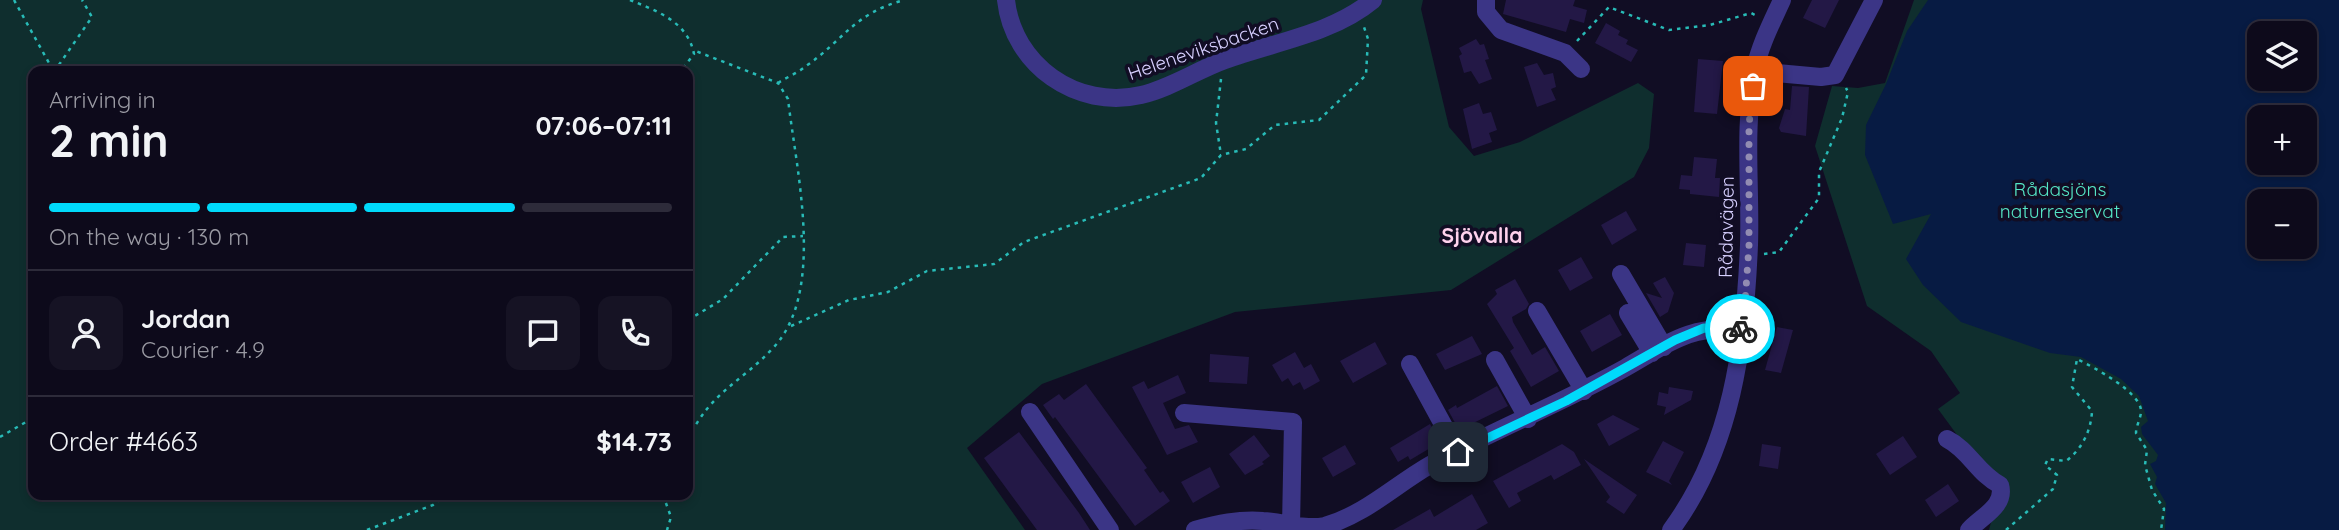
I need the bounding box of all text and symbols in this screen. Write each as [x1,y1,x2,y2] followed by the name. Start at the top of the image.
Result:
[1124,11,1282,85] street label: Heleneviksbacken
[2247,21,2317,259] map controls
[2247,21,2317,91] button: layers
[1723,56,1783,116] pin
[1734,67,1772,105] icon: bag
[49,85,156,114] text: Arriving in
[2247,105,2317,175] button: +
[535,109,672,142] text: 07:06–07:11
[49,111,169,169] text: 2 min
[1713,176,1739,278] street label: Rådavägen
[2000,177,2120,223] park label: Rådasjöns naturreservat
[2247,189,2317,259] button: −
[49,222,249,251] text: On the way · 130 m
[1442,222,1522,248] district label: Sjövalla
[1705,294,1775,364] courier
[49,296,123,370] button: person
[506,296,580,370] button: chat
[598,296,672,370] button: phone
[141,302,230,335] text: Jordan
[1721,310,1759,348] icon: bike
[141,335,265,364] text: Courier · 4.9
[1428,422,1488,482] pin
[49,425,198,458] text: Order #4663
[596,425,672,458] text: $14.73
[1439,433,1477,471] icon: home

